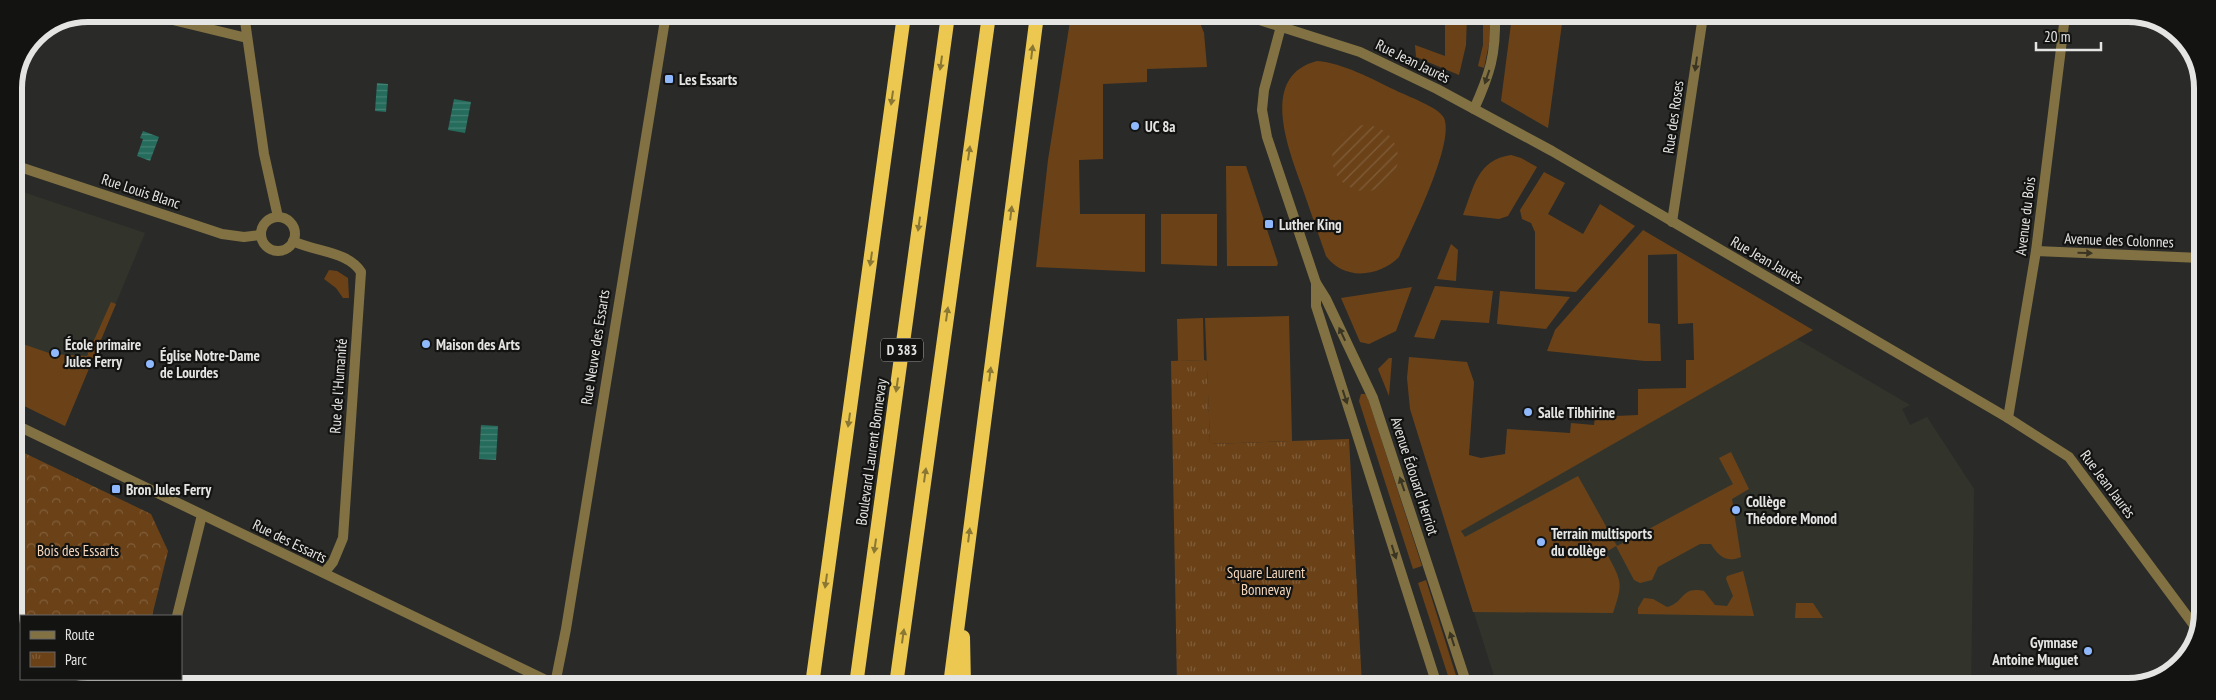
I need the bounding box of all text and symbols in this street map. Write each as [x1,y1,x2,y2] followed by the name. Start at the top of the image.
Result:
[2036,20,2101,52] scale bar
[2044,27,2070,46] text: 20 m
[1373,35,1453,87] street label: Rue Jean Jaurès
[1028,43,1036,59] one-way arrow
[937,55,945,71] one-way arrow
[1691,56,1699,72] one-way arrow
[679,70,737,89] place label: Les Essarts
[1483,70,1491,85] one-way arrow
[663,73,675,85] marker: Les Essarts
[1658,79,1688,155] street label: Rue des Roses
[888,90,896,106] one-way arrow
[1145,117,1176,136] place label: UC 8a
[1129,120,1141,132] marker: UC 8a
[966,145,974,161] one-way arrow
[99,169,183,213] street label: Rue Louis Blanc
[2011,176,2039,256] street label: Avenue du Bois
[1007,205,1015,221] one-way arrow
[1279,215,1342,234] place label: Luther King
[915,216,923,232] one-way arrow
[1263,218,1275,230] marker: Luther King
[2064,229,2174,251] street label: Avenue des Colonnes
[1728,232,1806,288] street label: Rue Jean Jaurès
[2077,250,2093,258] one-way arrow
[867,251,875,267] one-way arrow
[577,288,613,406] street label: Rue Neuve des Essarts
[944,306,952,322] one-way arrow
[1338,327,1346,341] one-way arrow
[64,335,141,371] place label: École primaire Jules Ferry
[436,335,520,354] place label: Maison des Arts
[325,338,351,434] street label: Rue de l'Humanité
[420,338,432,350] marker: Maison des Arts
[881,338,923,362] road number: D 383
[160,346,260,382] place label: Église Notre-Dame de Lourdes
[49,347,61,359] marker: École primaire Jules Ferry
[144,358,156,370] marker: Église Notre-Dame de Lourdes
[986,366,994,382] one-way arrow
[851,377,891,527] street label: Boulevard Laurent Bonnevay
[893,377,901,393] one-way arrow
[1341,390,1349,405] one-way arrow
[1538,403,1615,422] place label: Salle Tibhirine
[1522,406,1534,418] marker: Salle Tibhirine
[845,412,853,428] one-way arrow
[1387,415,1443,537] street label: Avenue Édouard Herriot
[2076,446,2140,522] street label: Rue Jean Jaurès
[921,467,929,483] one-way arrow
[1398,477,1405,492] one-way arrow
[126,480,212,499] place label: Bron Jules Ferry
[110,483,122,495] marker: Bron Jules Ferry
[1746,492,1837,528] place label: Collège Théodore Monod
[1730,504,1742,516] marker: Collège Théodore Monod
[250,515,330,567] street label: Rue des Essarts
[1551,524,1652,560] place label: Terrain multisports du collège
[966,527,974,543] one-way arrow
[1535,536,1547,548] marker: Terrain multisports du collège
[871,538,879,554] one-way arrow
[37,541,119,560] park label: Bois des Essarts
[1390,545,1398,560] one-way arrow
[1227,563,1305,599] park label: Square Laurent Bonnevay
[822,573,830,589] one-way arrow
[20,615,182,680] legend
[65,625,95,644] text: Route
[899,628,907,644] one-way arrow
[1448,631,1456,646] one-way arrow
[1991,633,2079,669] place label: Gymnase Antoine Muguet
[2082,645,2094,657] marker: Gymnase Antoine Muguet
[65,650,87,669] text: Parc

